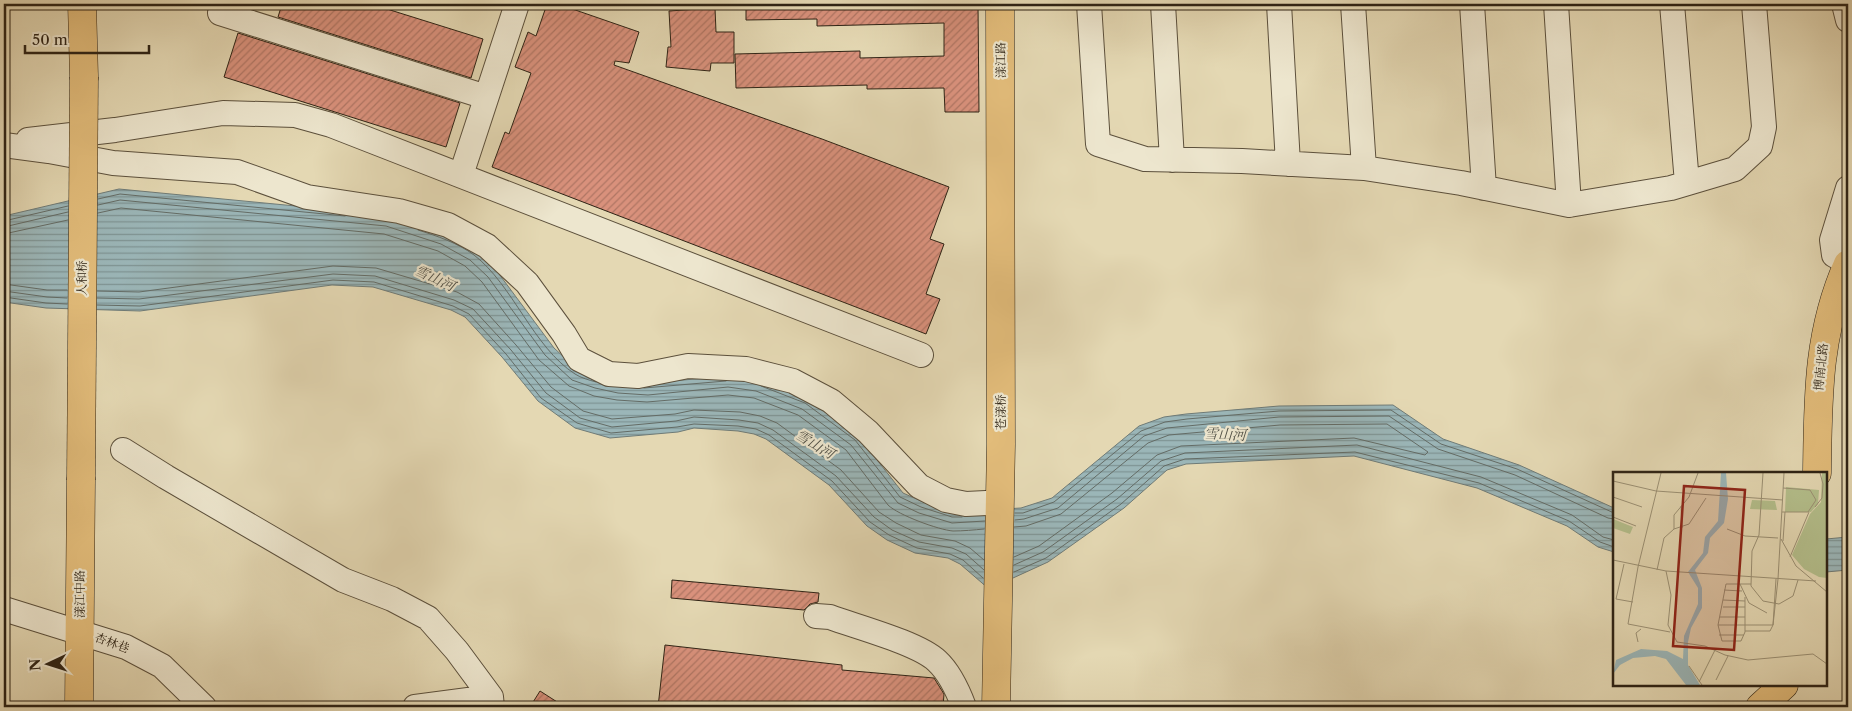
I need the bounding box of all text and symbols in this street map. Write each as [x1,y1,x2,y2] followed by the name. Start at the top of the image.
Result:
[25,22,149,54] scale bar
[32,30,68,49] text: 50 m
[993,42,1008,78] street label: 漾江路
[74,260,89,296] street label: 人和桥
[412,261,461,296] water label: 雪山河
[1811,342,1830,392] street label: 博南北路
[993,394,1008,430] street label: 苍漾桥
[1204,424,1249,444] water label: 雪山河
[792,425,840,464] water label: 雪山河
[1613,472,1827,686] inset map
[72,570,87,618] street label: 漾江中路
[93,629,132,656] street label: 杏林巷
[22,638,72,688] north arrow
[26,658,44,672] text: N

